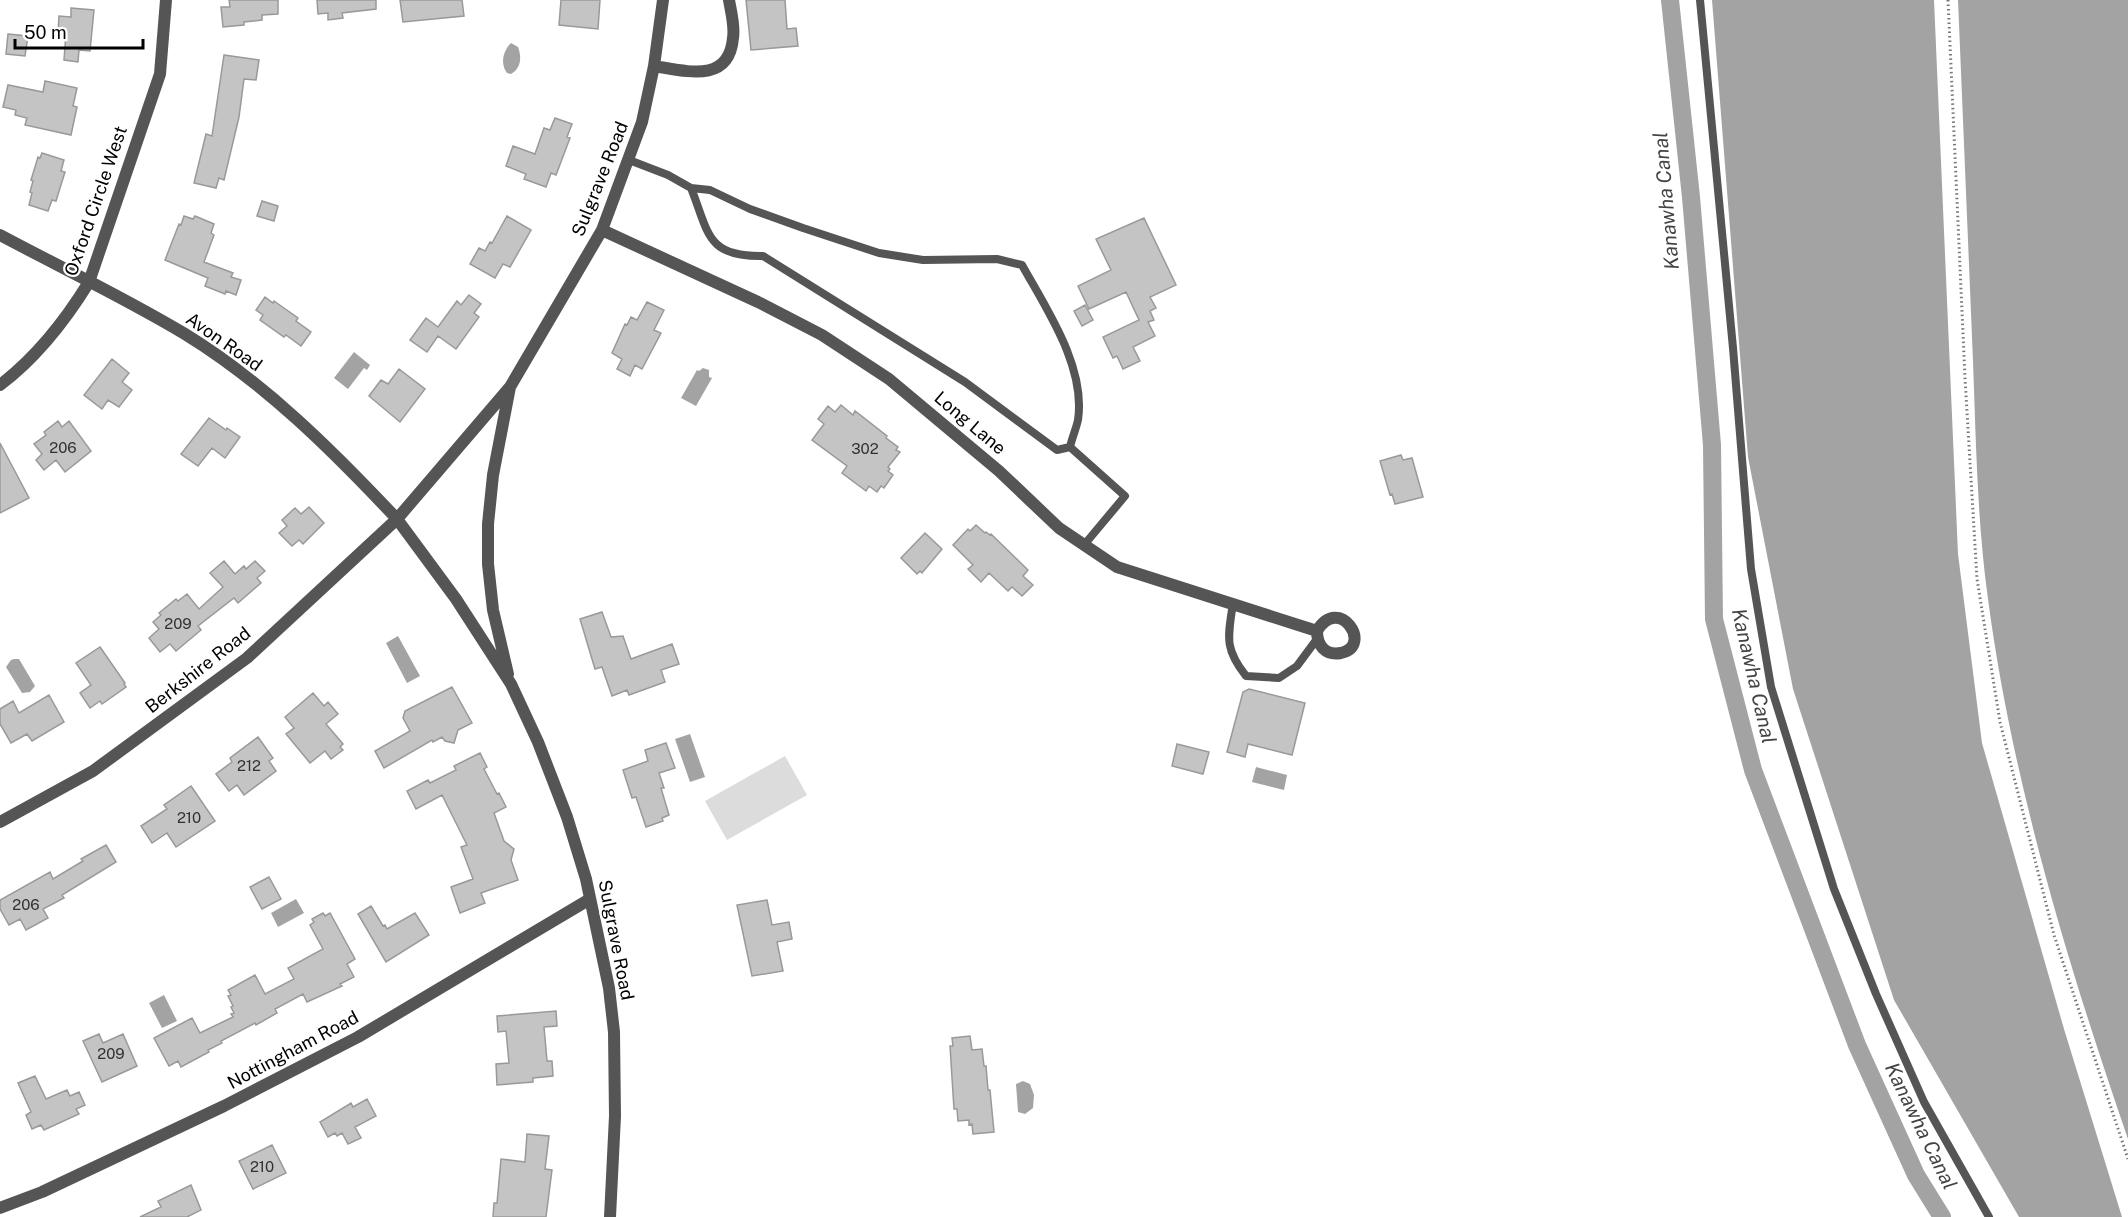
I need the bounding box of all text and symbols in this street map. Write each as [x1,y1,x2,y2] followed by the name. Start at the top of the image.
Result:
[15,12,142,50] scale bar
[24,22,67,43] text: 50 m
[567,118,632,239] street label: Sulgrave Road
[60,123,131,279] street label: Oxford Circle West
[1648,131,1684,271] water label: Kanawha Canal
[182,308,266,375] street label: Avon Road
[930,387,1010,459] street label: Long Lane
[49,439,77,456] house number: 206
[851,440,879,457] house number: 302
[1727,606,1781,746] water label: Kanawha Canal
[164,615,192,632] house number: 209
[141,622,254,717] street label: Berkshire Road
[237,757,261,774] house number: 212
[177,809,201,826] house number: 210
[595,878,638,1002] street label: Sulgrave Road
[12,896,40,913] house number: 206
[224,1006,362,1093] street label: Nottingham Road
[97,1045,125,1062] house number: 209
[1880,1059,1962,1193] water label: Kanawha Canal
[250,1158,274,1175] house number: 210

